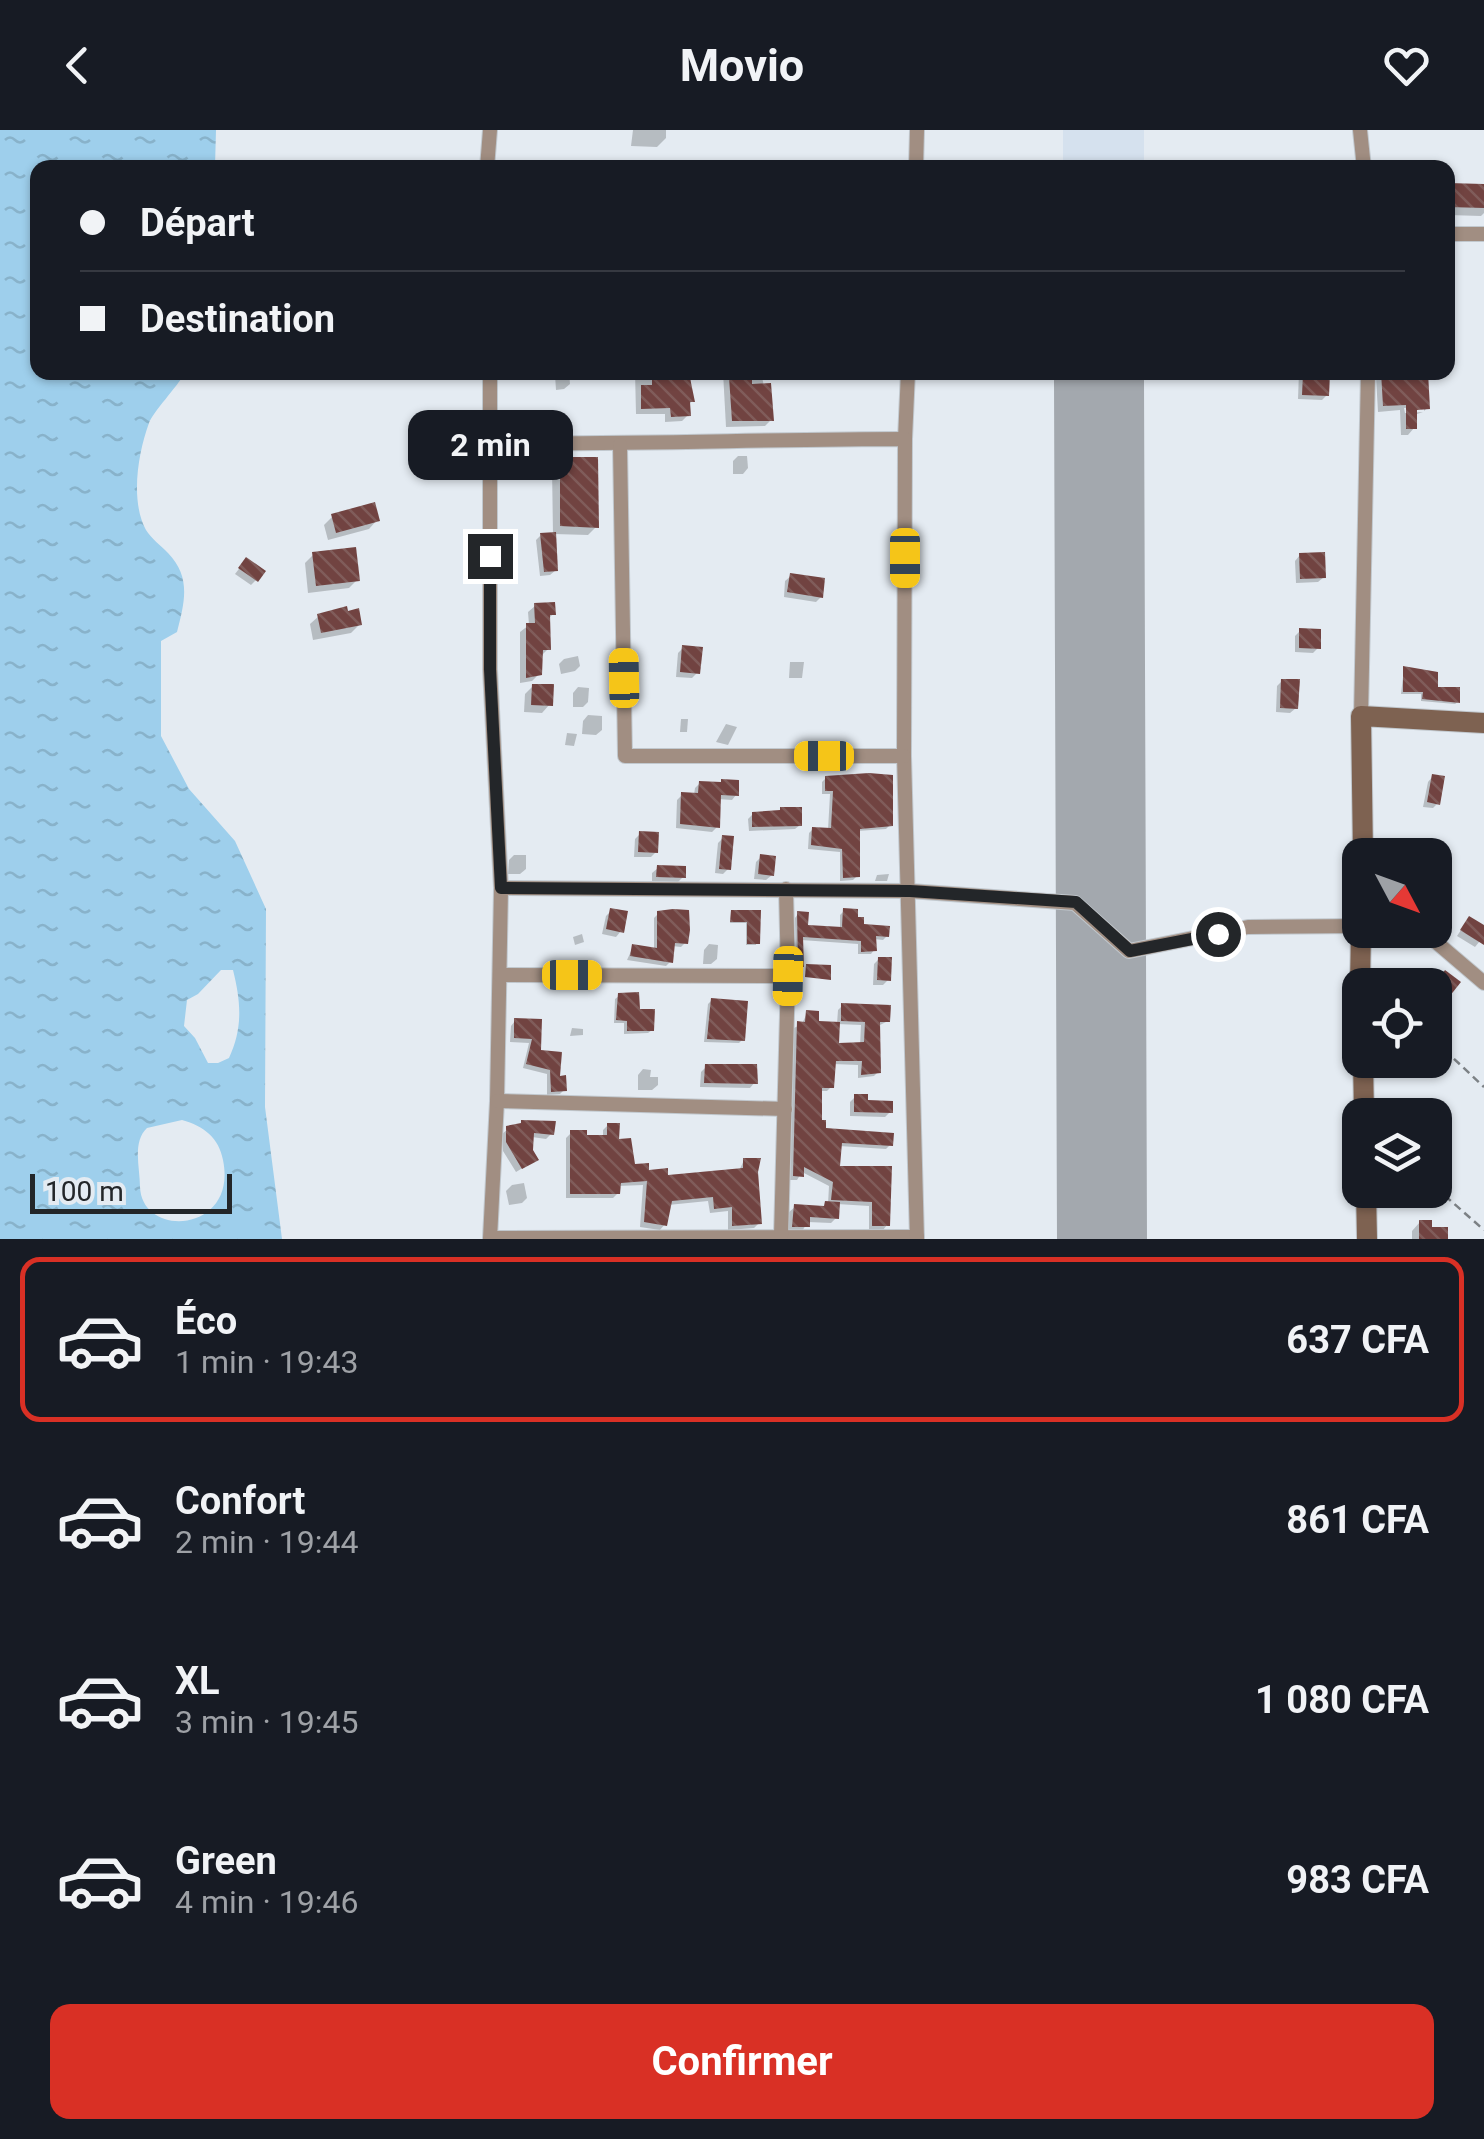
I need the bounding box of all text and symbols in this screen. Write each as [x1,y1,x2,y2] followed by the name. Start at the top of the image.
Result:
[50,38,105,93] icon: back
[1379,38,1434,93] icon: heart
[680,39,804,92] text: Movio
[140,201,255,245] text: Départ
[140,297,335,341] text: Destination
[408,411,572,481] callout: 2 min
[450,426,531,464] text: 2 min
[890,528,920,588] car
[468,534,513,579] route end
[608,648,640,708] car
[794,741,854,771] car
[1342,838,1452,948] north arrow
[1342,838,1452,1208] map controls
[1196,912,1241,957] route start
[772,946,804,1006] car
[542,960,602,990] car
[1342,968,1452,1078] button: locate
[1342,1098,1452,1208] button: layers
[30,1169,232,1214] scale bar
[45,1175,124,1208] text: 100 m
[55,1295,145,1385] icon: car
[175,1299,237,1343] text: Éco
[1286,1318,1429,1362] text: 637 CFA
[175,1343,358,1381] text: 1 min · 19:43
[55,1475,145,1565] icon: car
[175,1479,305,1523] text: Confort
[1286,1498,1429,1542] text: 861 CFA
[175,1523,358,1561] text: 2 min · 19:44
[55,1655,145,1745] icon: car
[175,1659,220,1703] text: XL
[1255,1678,1429,1722] text: 1 080 CFA
[175,1703,358,1741] text: 3 min · 19:45
[55,1835,145,1925] icon: car
[175,1839,277,1883] text: Green
[1286,1858,1429,1902] text: 983 CFA
[175,1883,358,1921] text: 4 min · 19:46
[50,2004,1434,2119] button: Confirmer

